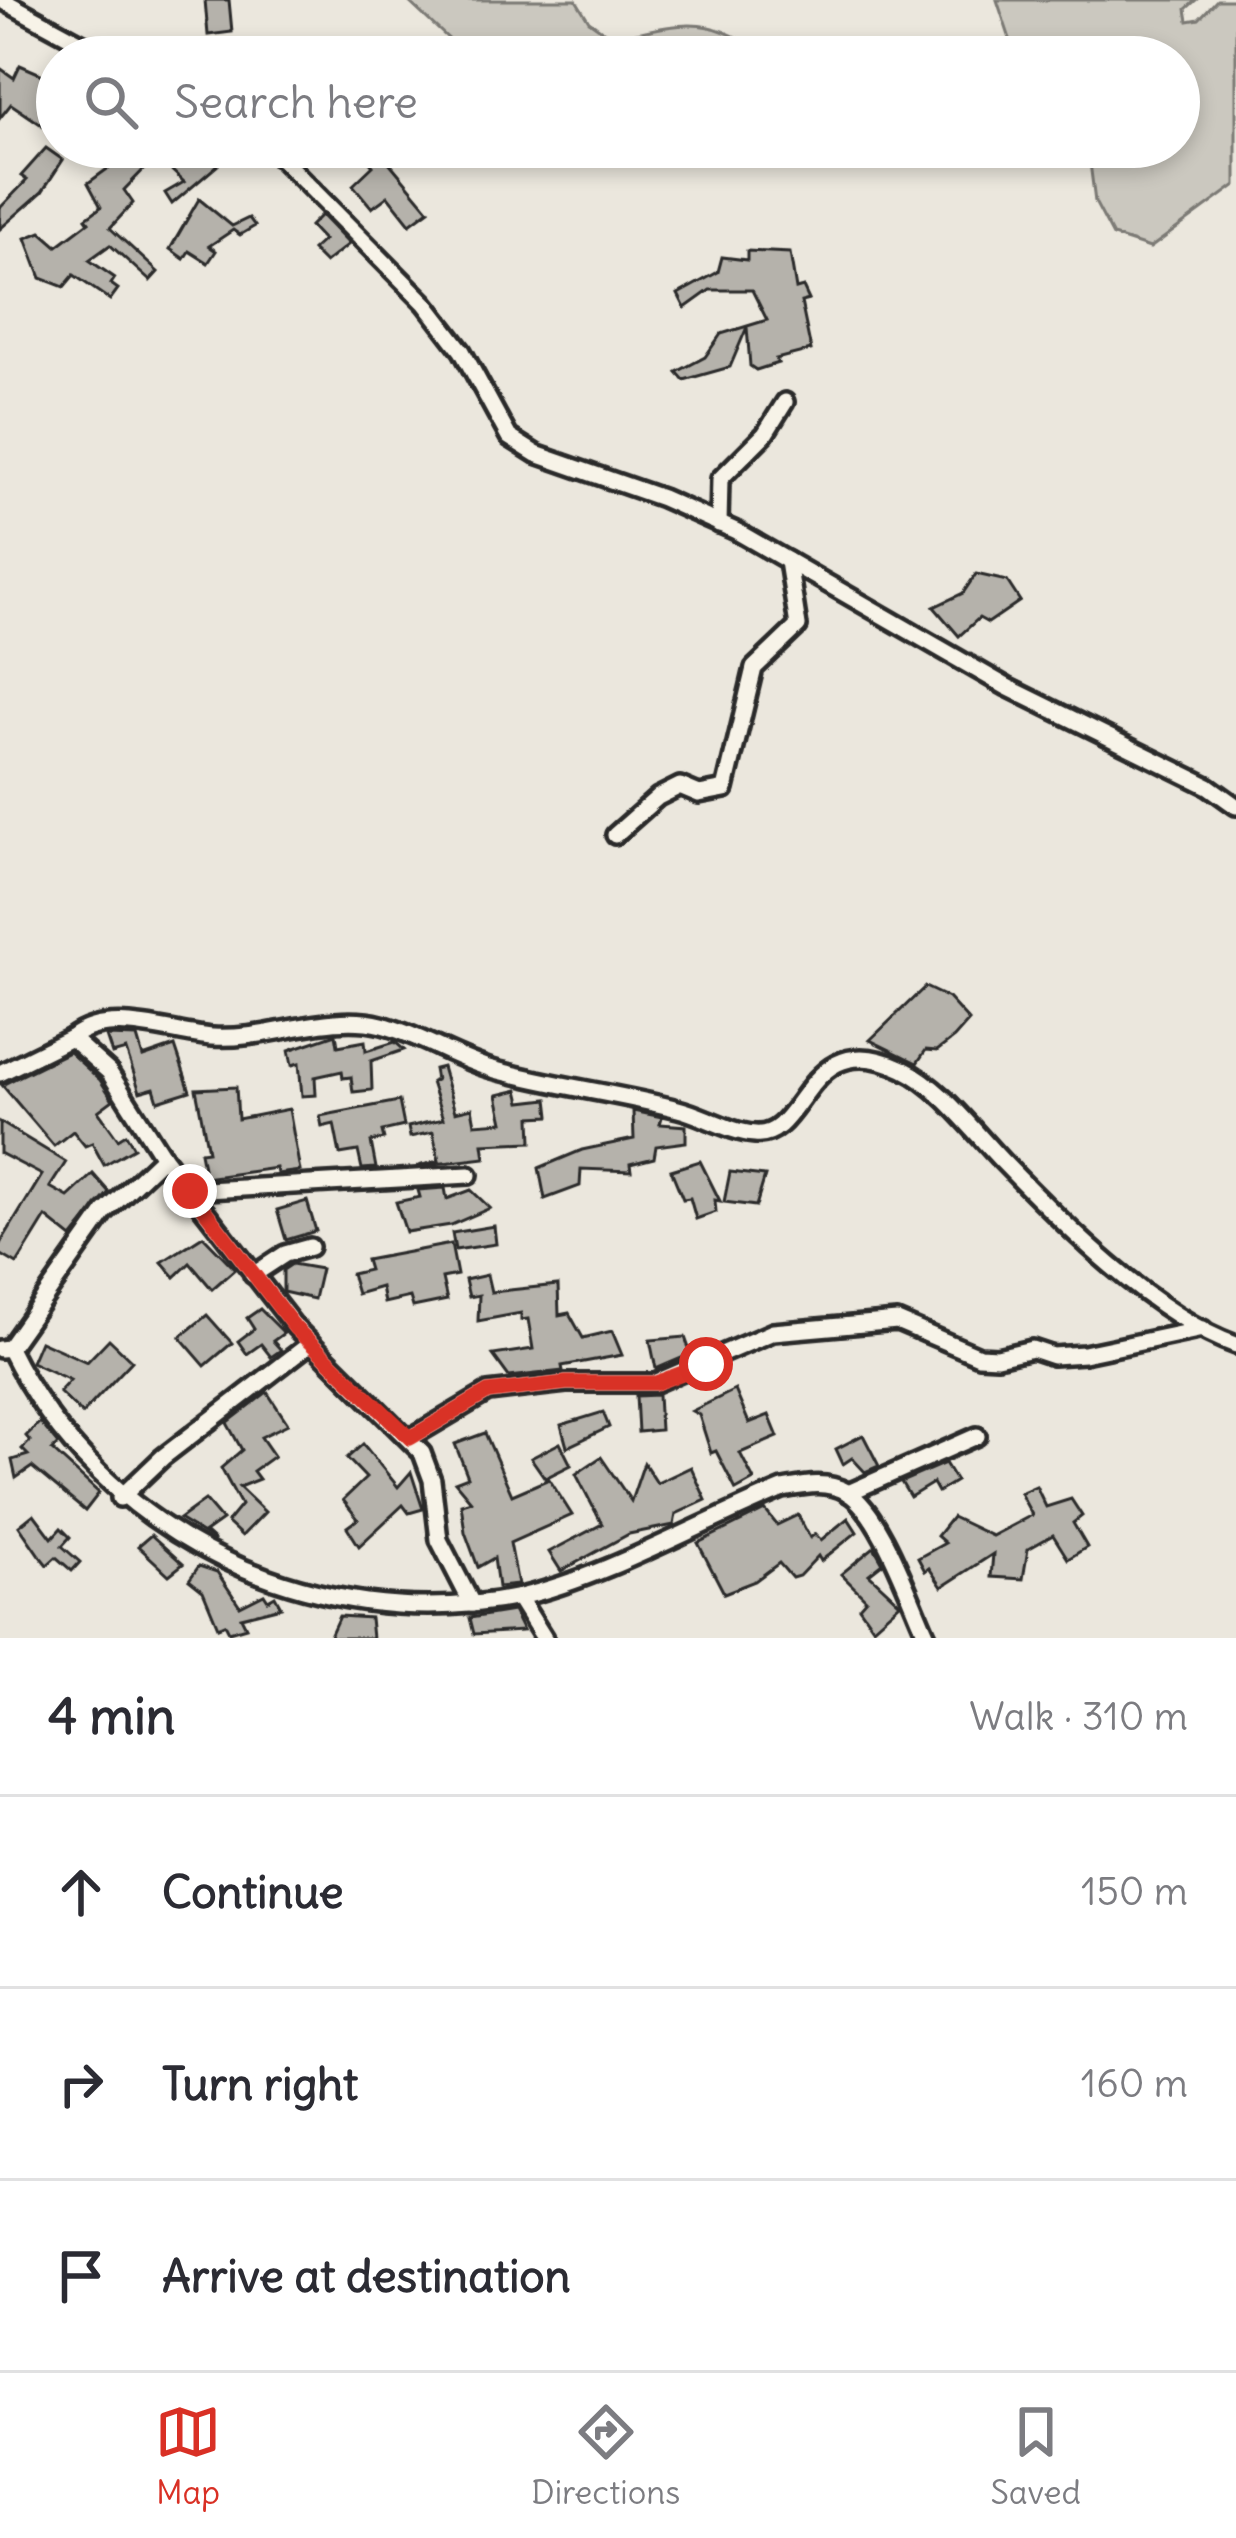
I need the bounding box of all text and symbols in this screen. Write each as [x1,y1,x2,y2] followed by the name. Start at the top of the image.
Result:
[36,36,1200,168] search box
[78,69,144,135] icon: search
[174,74,418,130] text: Search here
[163,1164,217,1218] route end
[679,1337,733,1391] route start
[48,1684,175,1748] text: 4 min
[969,1692,1188,1741] text: Walk · 310 m
[48,1859,114,1925] icon: ahead
[162,1864,344,1920] text: Continue
[1081,1867,1188,1916] text: 150 m
[48,2051,114,2117] icon: right
[162,2056,358,2112] text: Turn right
[1081,2059,1188,2108] text: 160 m
[48,2243,114,2309] icon: arrive
[162,2248,571,2304] text: Arrive at destination
[155,2399,221,2513] tab: Map
[531,2399,680,2513] tab: Directions
[991,2399,1081,2513] tab: Saved

